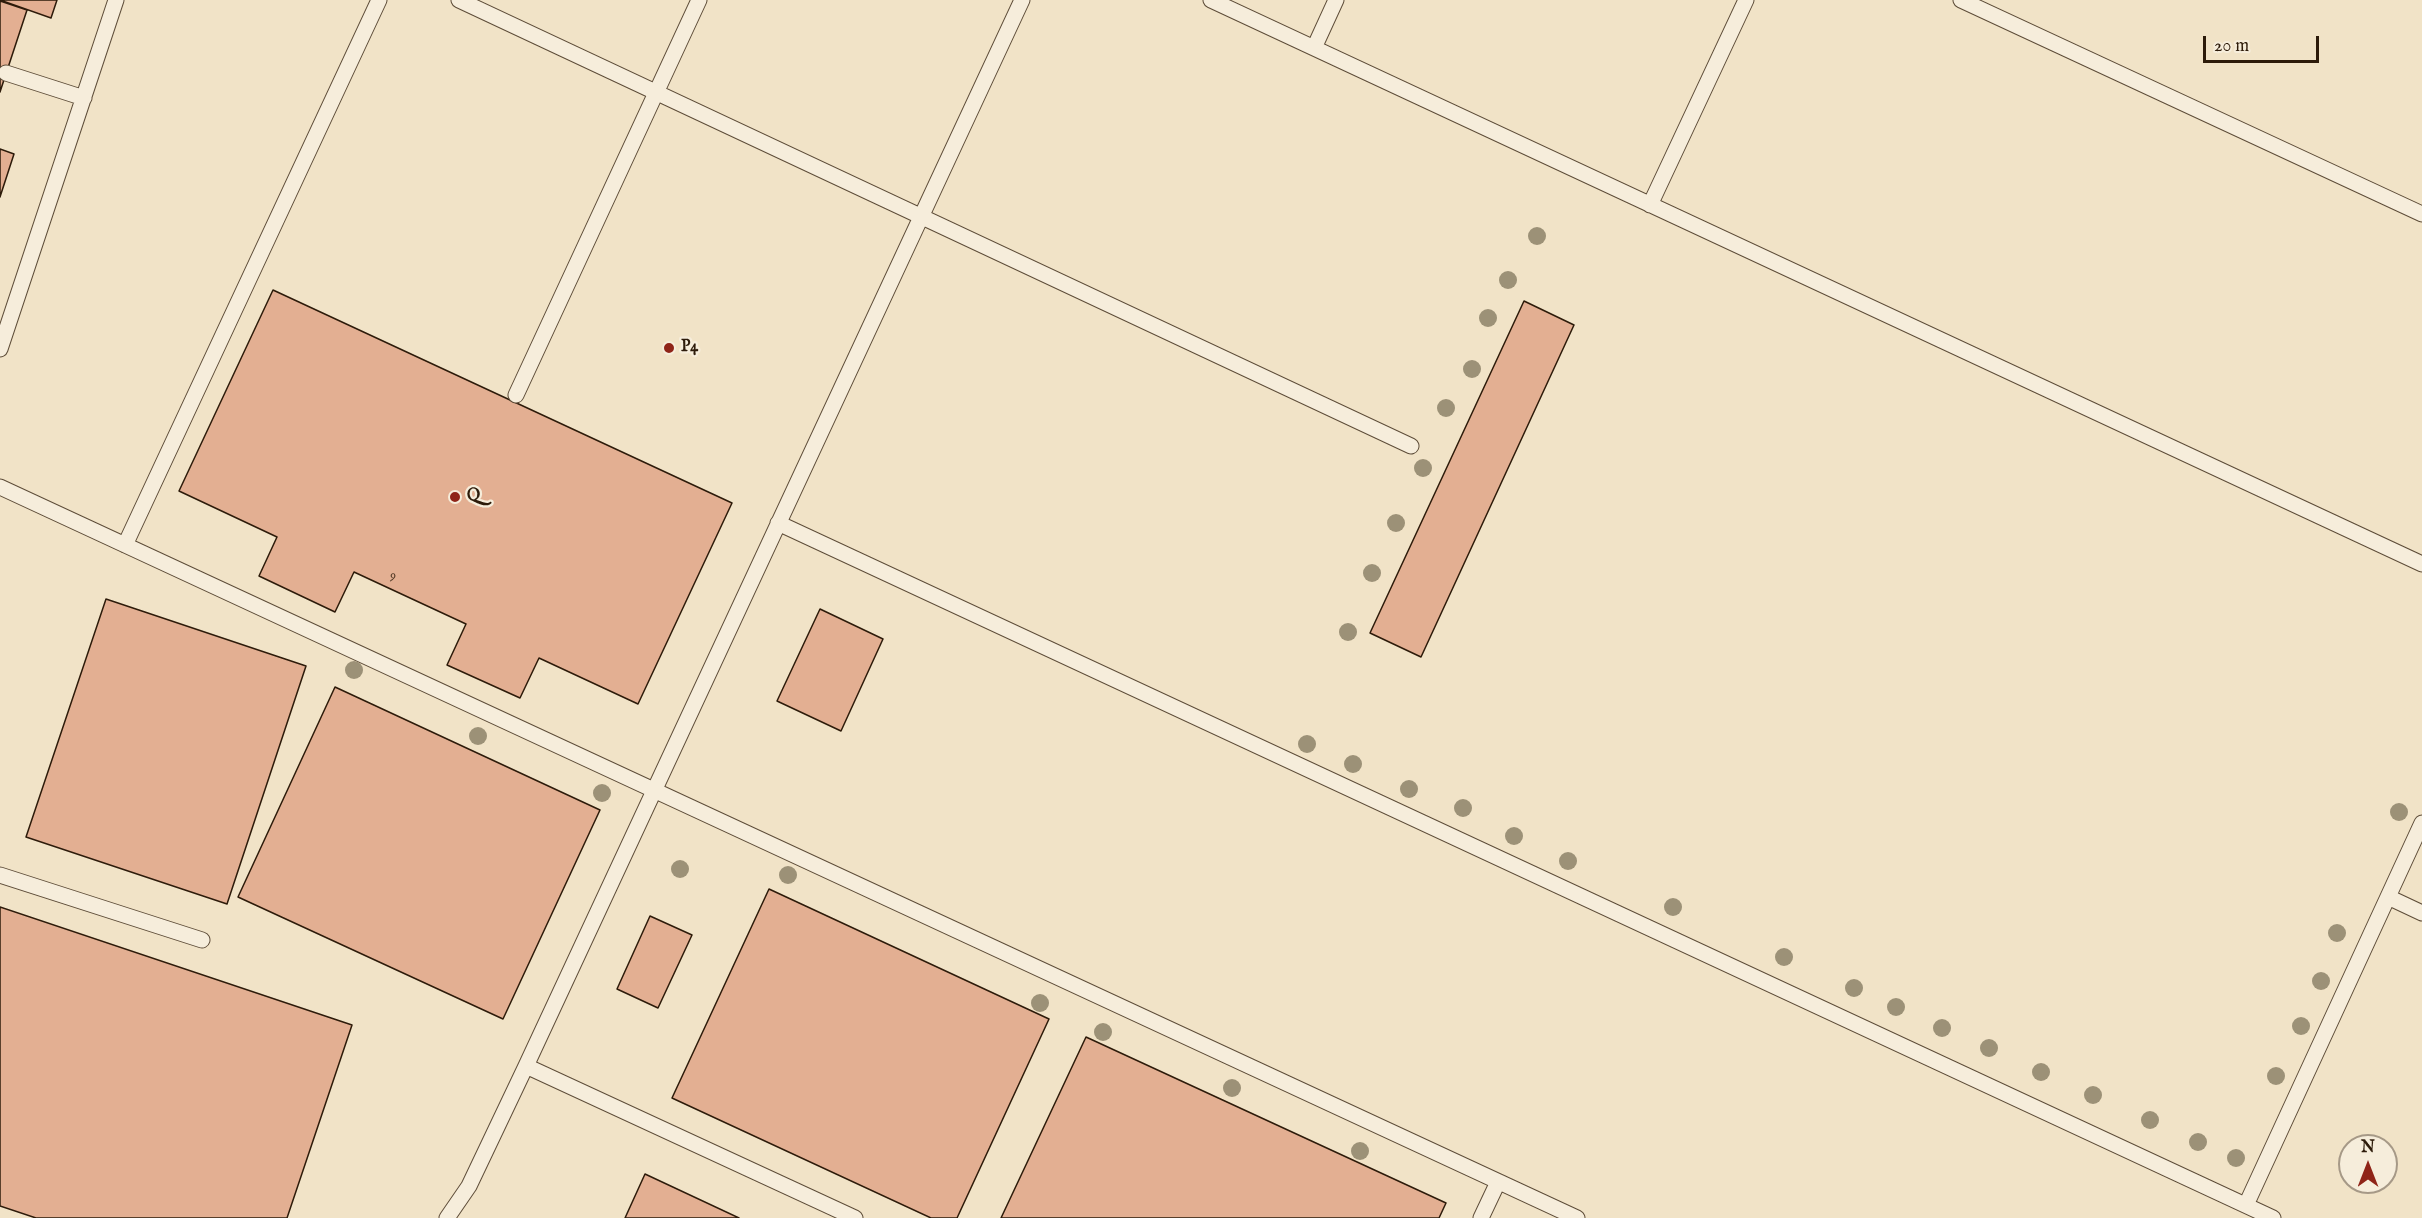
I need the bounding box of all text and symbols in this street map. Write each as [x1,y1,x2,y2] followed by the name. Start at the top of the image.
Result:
[2206,24,2322,62] scale bar
[2214,35,2249,58] text: 20 m
[681,338,698,358] place label: P4
[662,341,676,355] marker: P4
[467,487,480,507] place label: Q
[448,490,462,504] marker: Q
[390,569,396,585] house number: 9
[2338,1134,2398,1194] north arrow
[2361,1138,2375,1158] text: N

